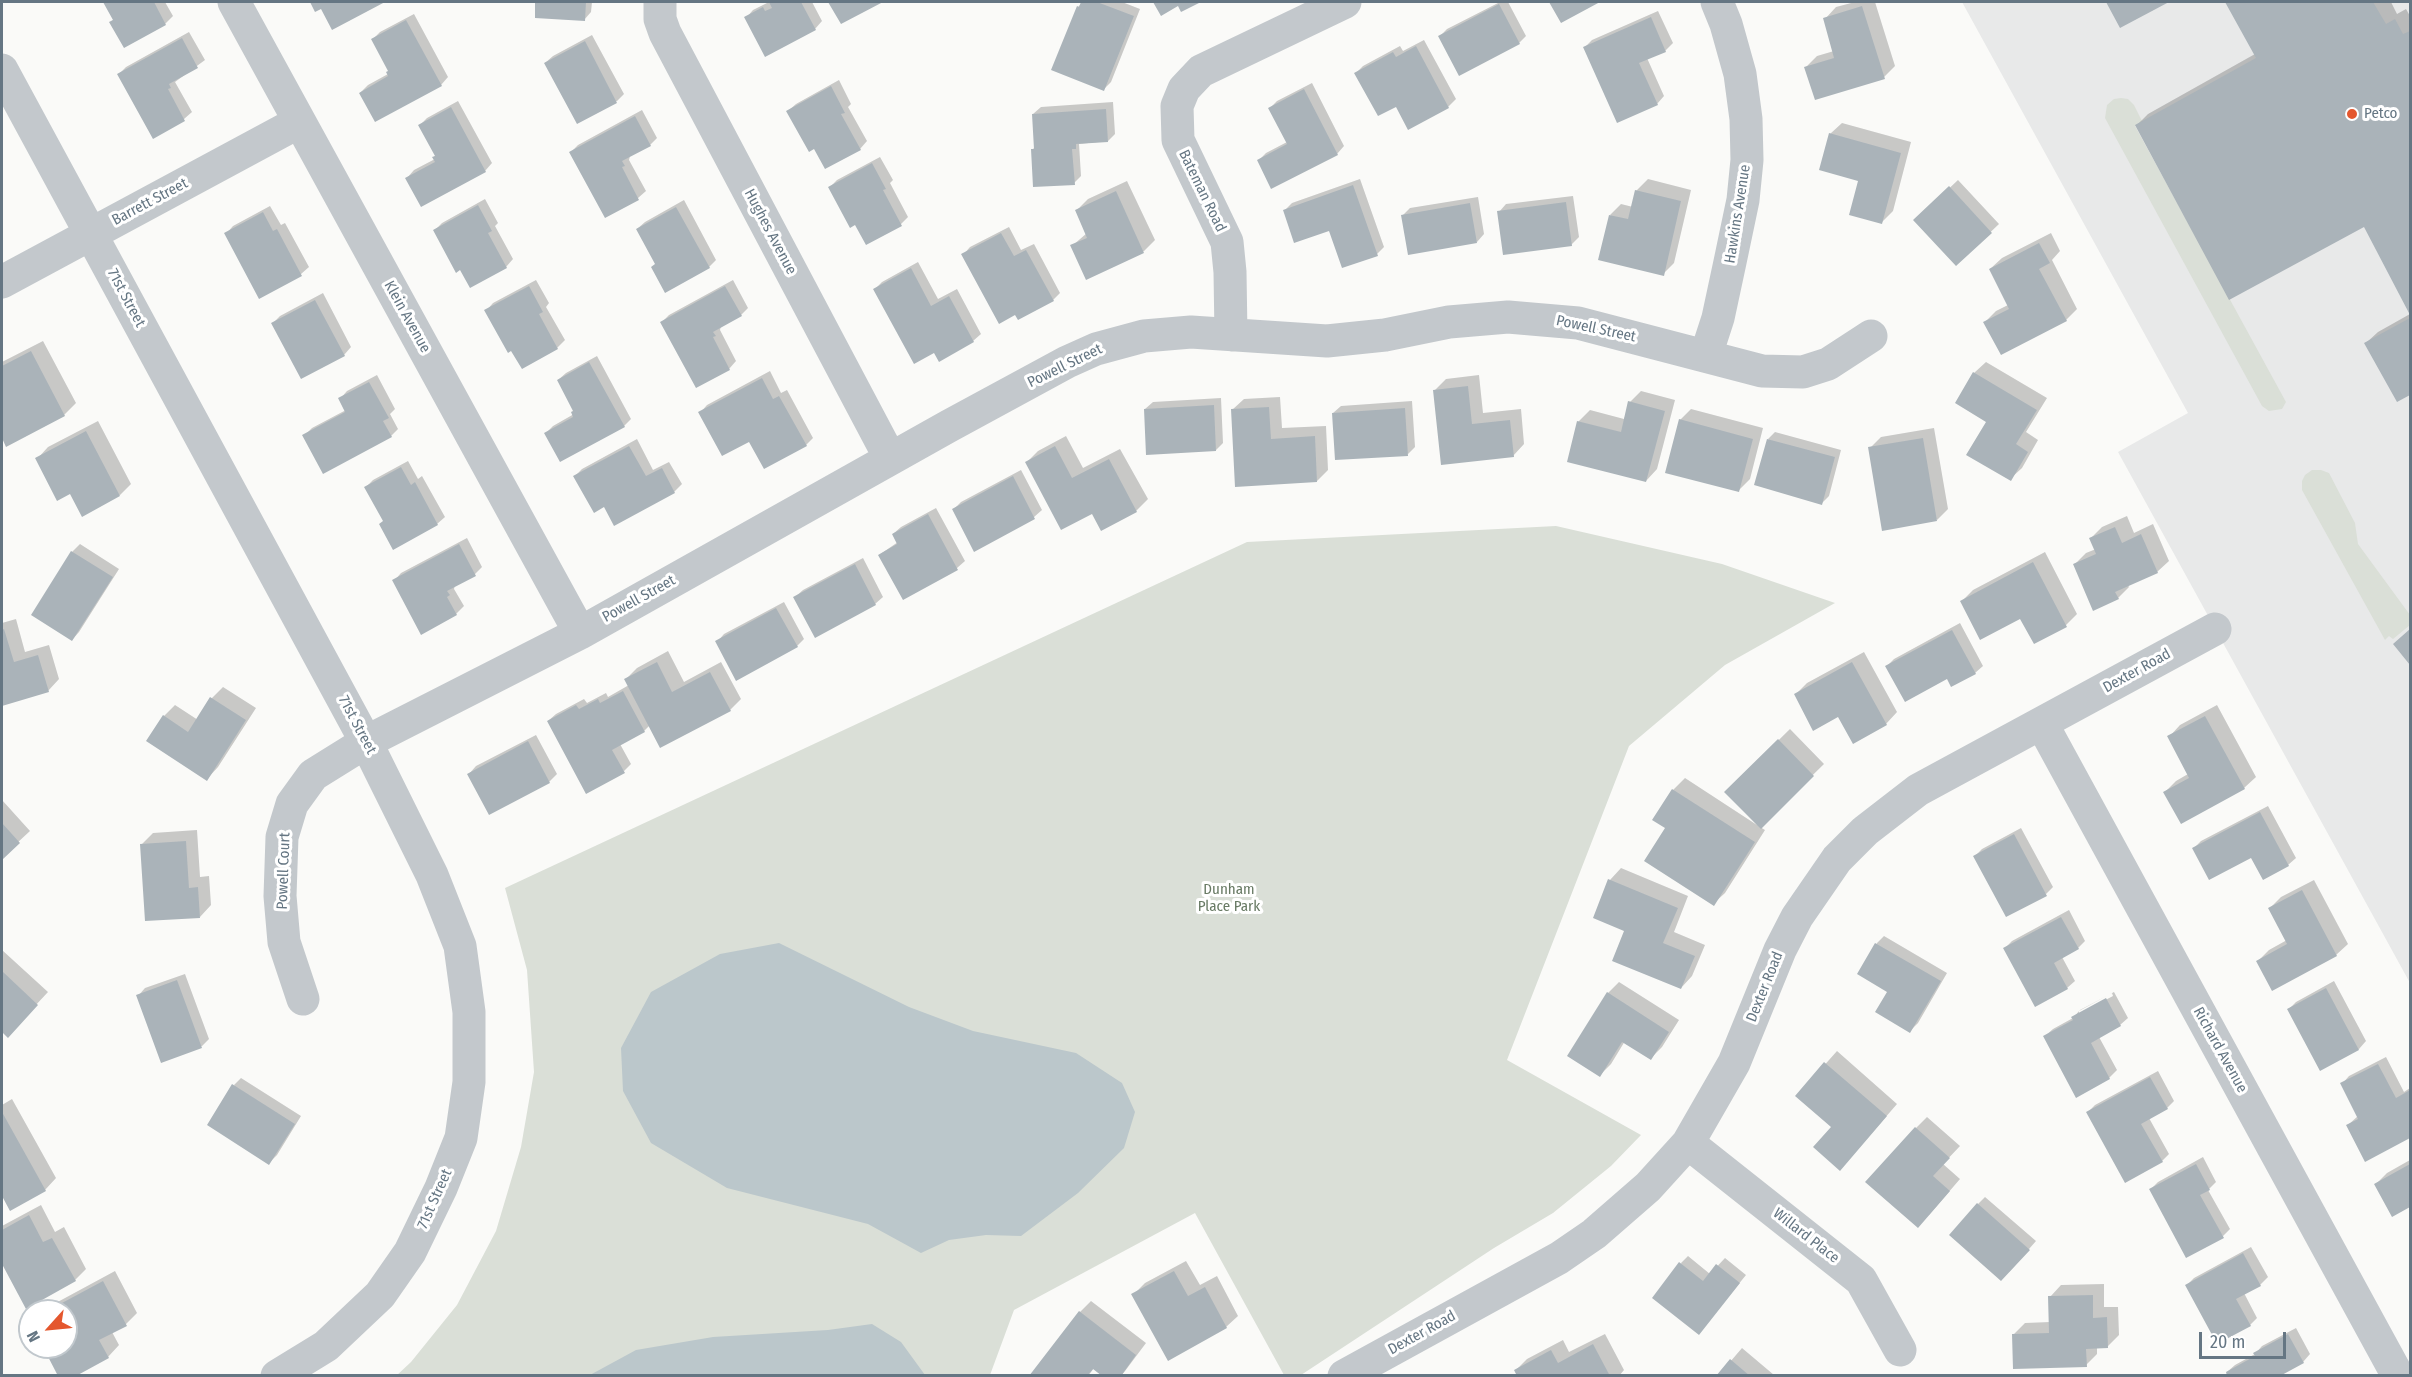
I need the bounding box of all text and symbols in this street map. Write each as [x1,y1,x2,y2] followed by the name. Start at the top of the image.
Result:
[2364,105,2398,123] place label: Petco
[2345,107,2359,121] marker: Petco
[1174,147,1230,235] street label: Bateman Road
[1721,163,1755,265] street label: Hawkins Avenue
[109,175,191,229] street label: Barrett Street
[740,186,800,278] street label: Hughes Avenue
[103,266,149,330] street label: 71st Street
[380,278,434,356] street label: Klein Avenue
[1555,312,1637,346] street label: Powell Street
[1025,340,1105,392] street label: Powell Street
[599,572,679,626] street label: Powell Street
[2100,645,2174,697] street label: Dexter Road
[334,693,380,757] street label: 71st Street
[274,832,294,910] street label: Powell Court
[1198,881,1260,916] park label: Dunham Place Park
[1743,949,1787,1025] street label: Dexter Road
[2189,1004,2251,1096] street label: Richard Avenue
[414,1166,456,1232] street label: 71st Street
[1769,1205,1843,1267] street label: Willard Place
[18,1299,78,1359] north arrow
[1385,1307,1459,1359] street label: Dexter Road
[2202,1320,2289,1358] scale bar
[23,1328,44,1345] text: N
[2210,1331,2245,1353] text: 20 m

